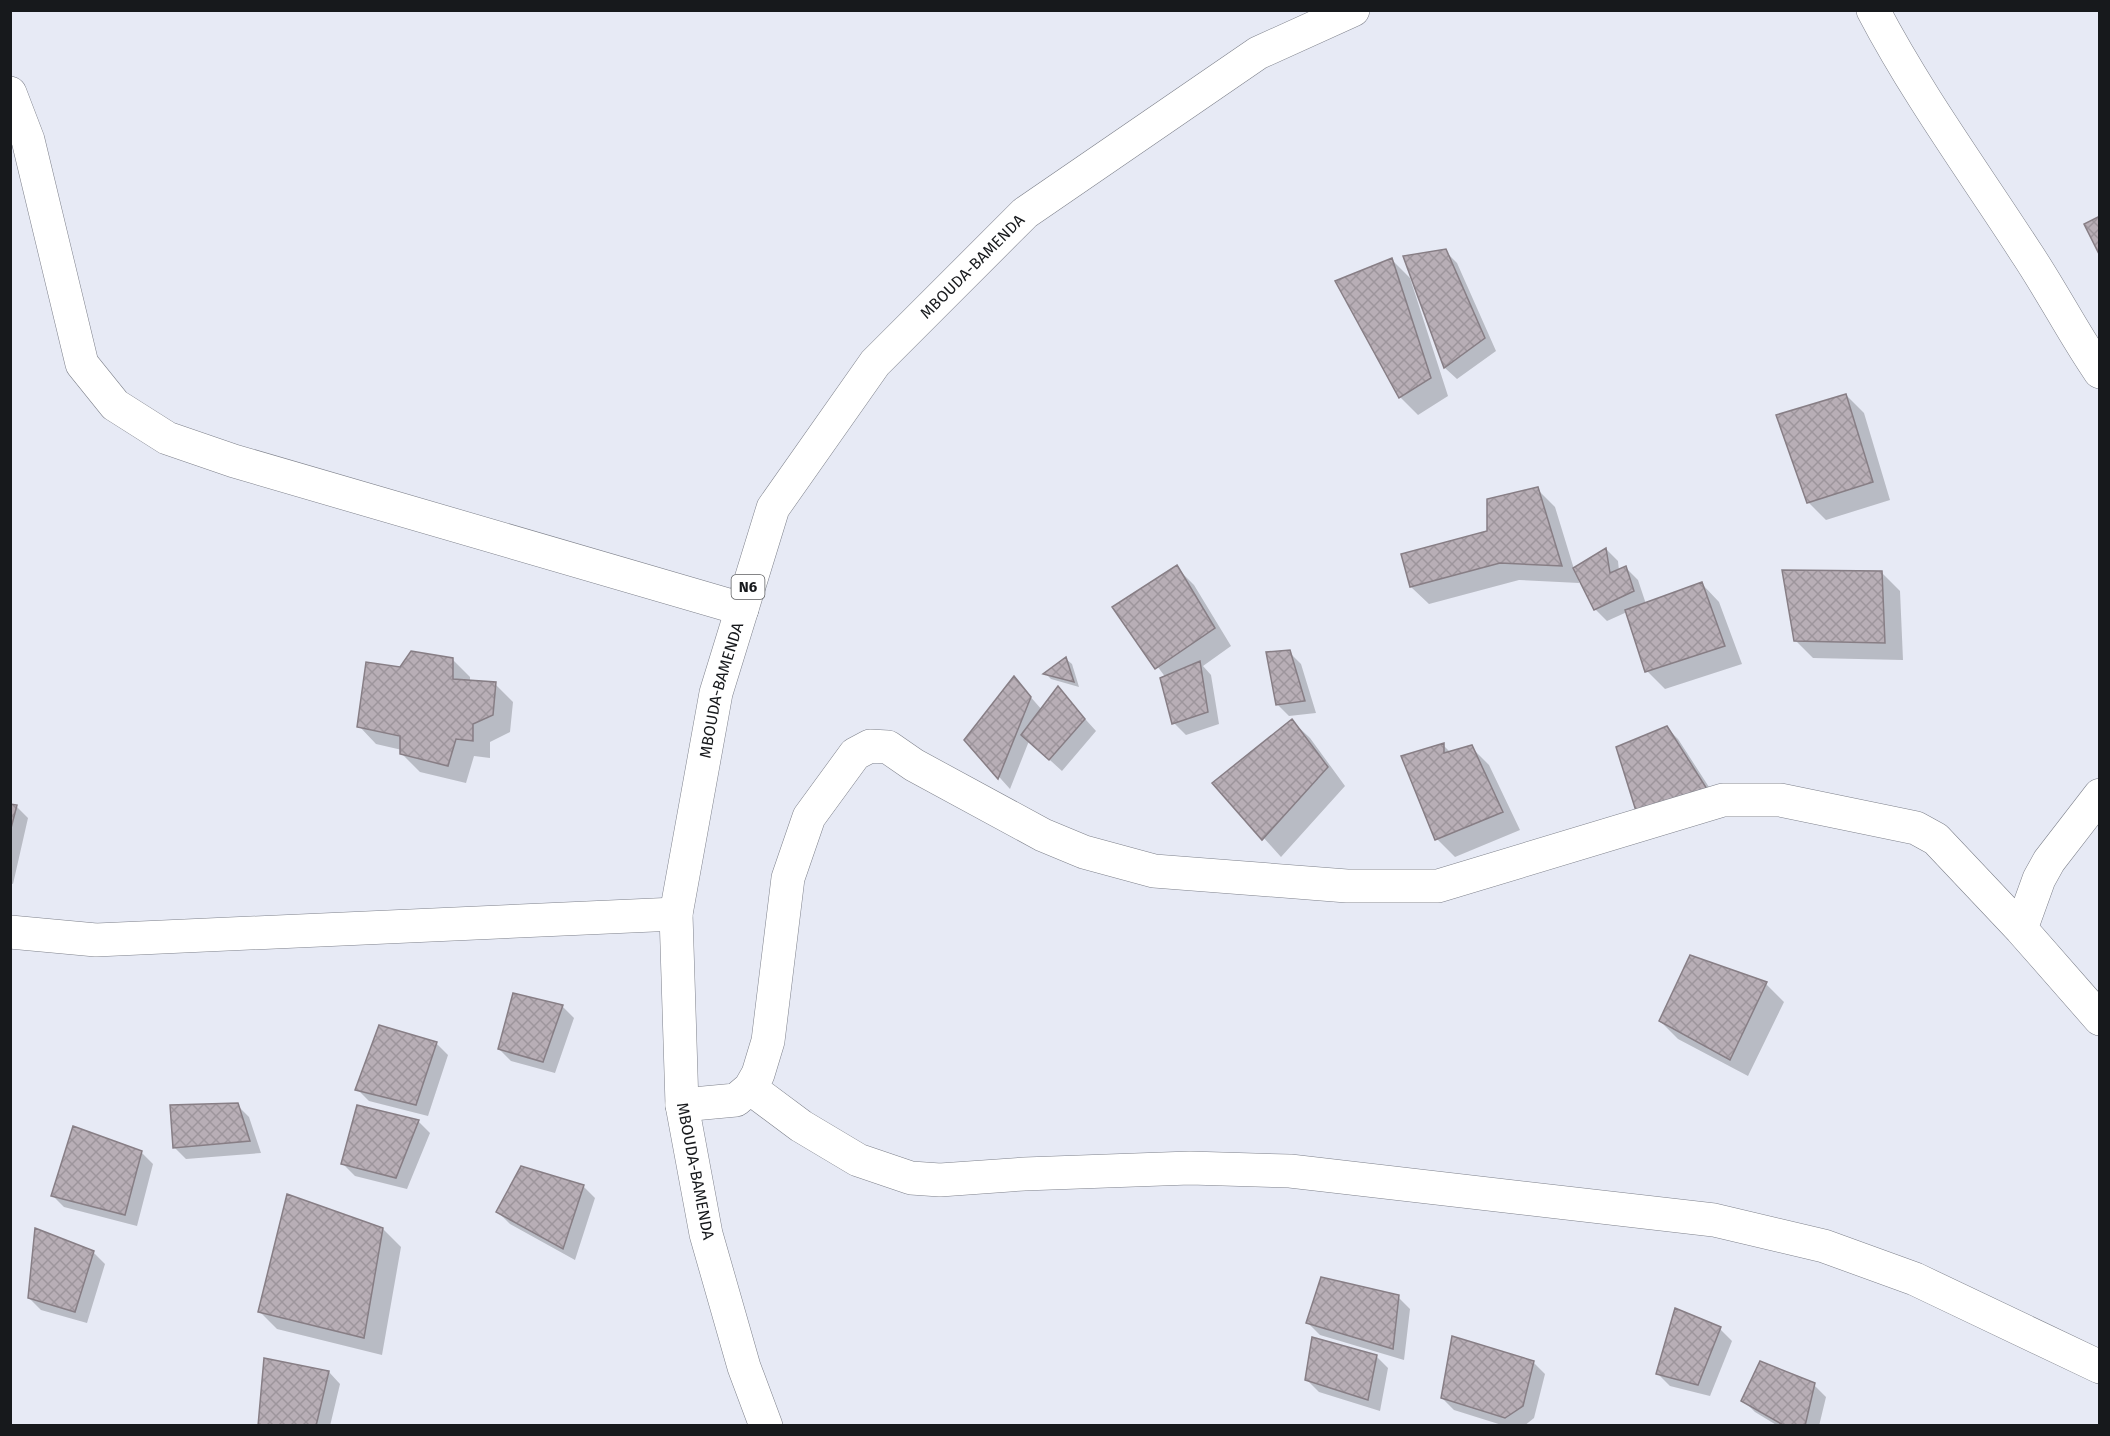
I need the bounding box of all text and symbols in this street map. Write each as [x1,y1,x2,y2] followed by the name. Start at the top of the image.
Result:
[916,210,1029,323] street label: MBOUDA-BAMENDA
[732,575,764,599] road number: N6
[695,619,747,760] street label: MBOUDA-BAMENDA
[673,1101,718,1242] street label: MBOUDA-BAMENDA

